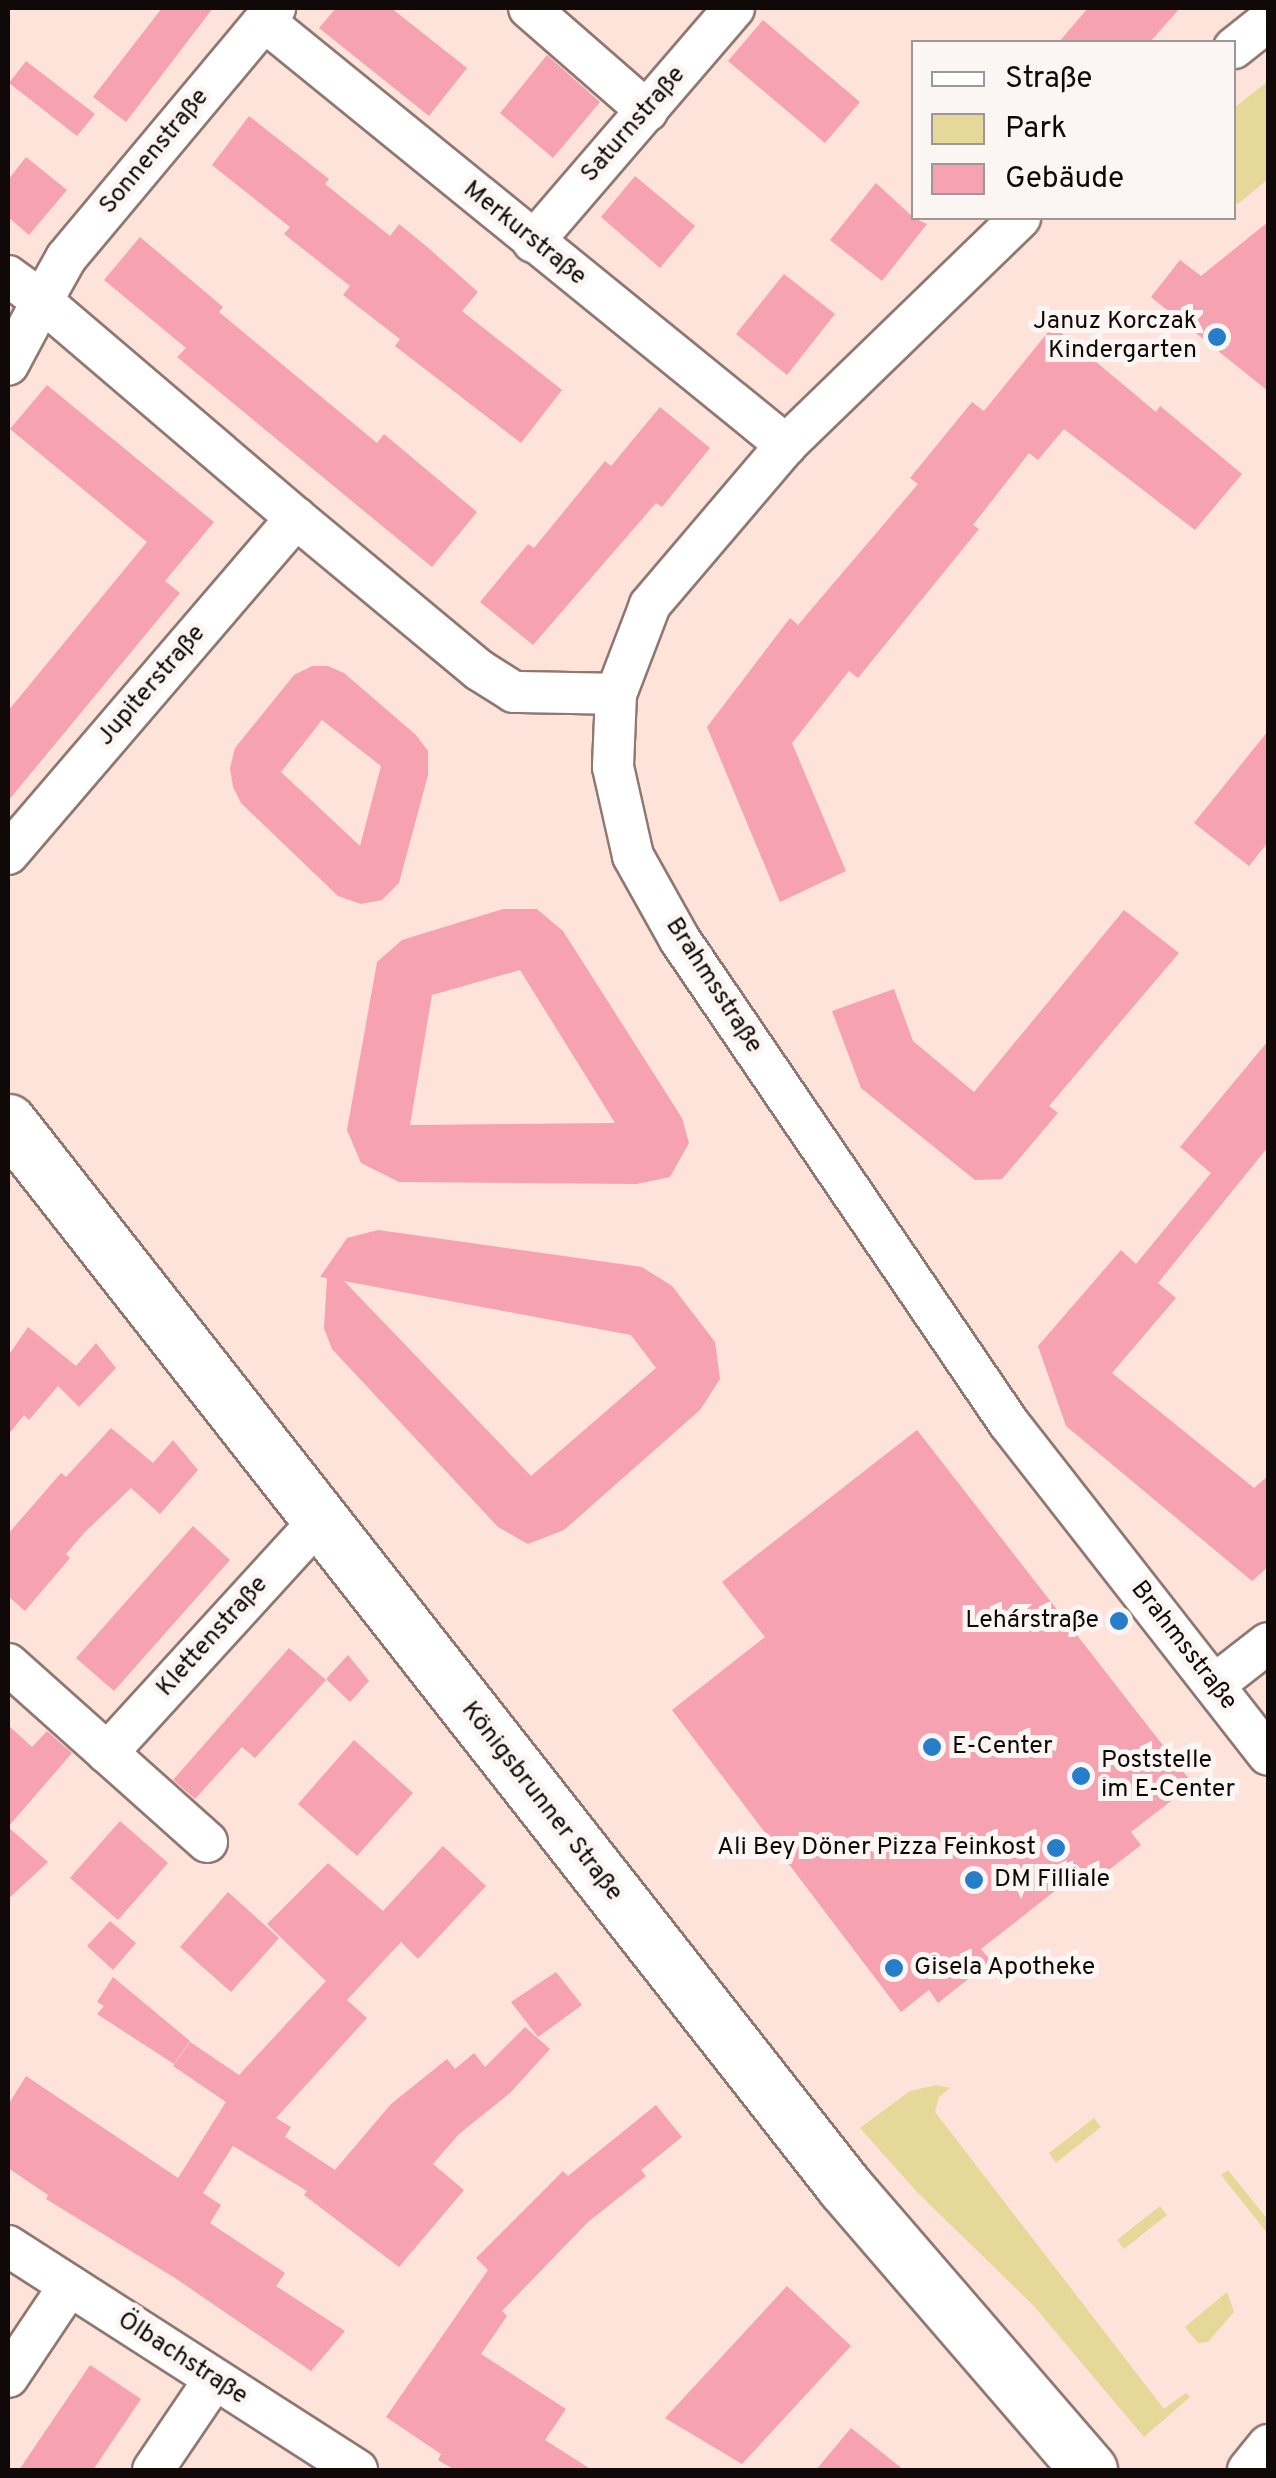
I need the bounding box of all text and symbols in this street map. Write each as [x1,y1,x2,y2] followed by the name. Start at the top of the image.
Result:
[911,40,1236,220] legend
[575,61,693,189] street label: Saturnstraße
[1005,61,1092,98] text: Straße
[94,83,216,221] street label: Sonnenstraße
[1005,111,1067,148] text: Park
[1005,161,1124,198] text: Gebäude
[456,175,592,293] street label: Merkurstraße
[1033,308,1197,367] place label: Januz Korczak Kindergarten
[1206,326,1228,348] marker: Januz Korczak Kindergarten
[91,619,213,753] street label: Jupiterstraße
[658,913,768,1059] street label: Brahmsstraße
[151,1571,275,1703] street label: Klettenstraße
[1123,1575,1243,1717] street label: Brahmsstraße
[965,1606,1099,1636] place label: Lehárstraße
[1108,1610,1130,1632] marker: Lehárstraße
[454,1696,628,1908] street label: Königsbrunner Straße
[952,1732,1053,1762] place label: E-Center
[921,1736,943,1758] marker: E-Center
[1101,1747,1235,1806] place label: Poststelle im E-Center
[1070,1765,1092,1787] marker: Poststelle im E-Center
[717,1833,1036,1863] place label: Ali Bey Döner Pizza Feinkost
[1045,1837,1067,1859] marker: Ali Bey Döner Pizza Feinkost
[994,1865,1110,1895] place label: DM Filliale
[963,1869,985,1891] marker: DM Filliale
[914,1953,1096,1983] place label: Gisela Apotheke
[883,1957,905,1979] marker: Gisela Apotheke
[111,2306,253,2412] street label: Ölbachstraße

